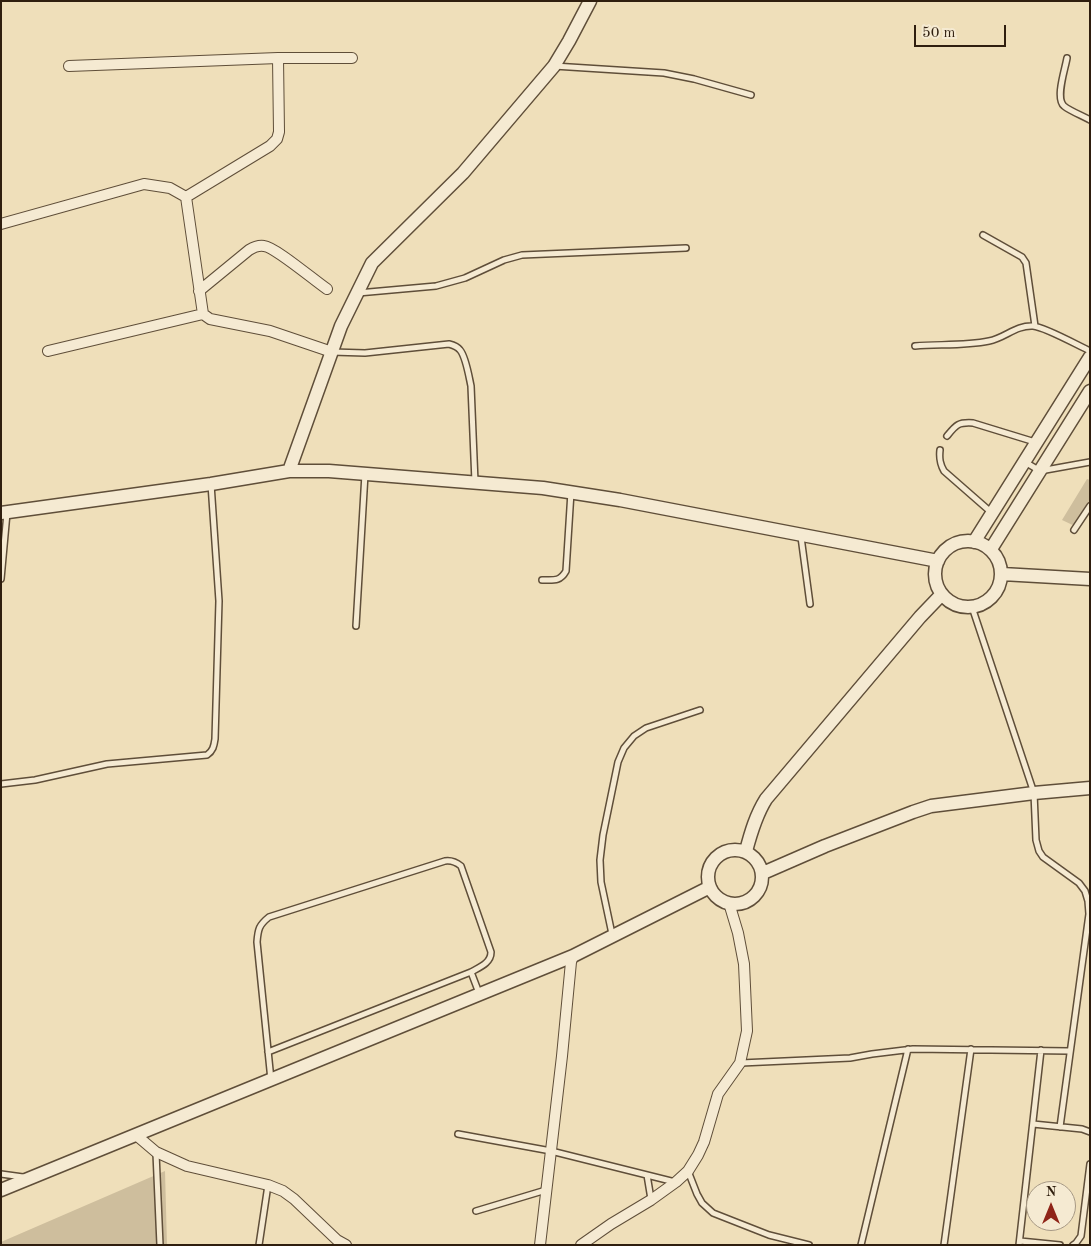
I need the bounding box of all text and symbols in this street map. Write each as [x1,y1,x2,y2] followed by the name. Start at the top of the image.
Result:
[916,15,1008,47] scale bar
[922,26,956,41] text: 50 m
[1026,1181,1076,1231] north arrow
[1046,1185,1056,1199] text: N

